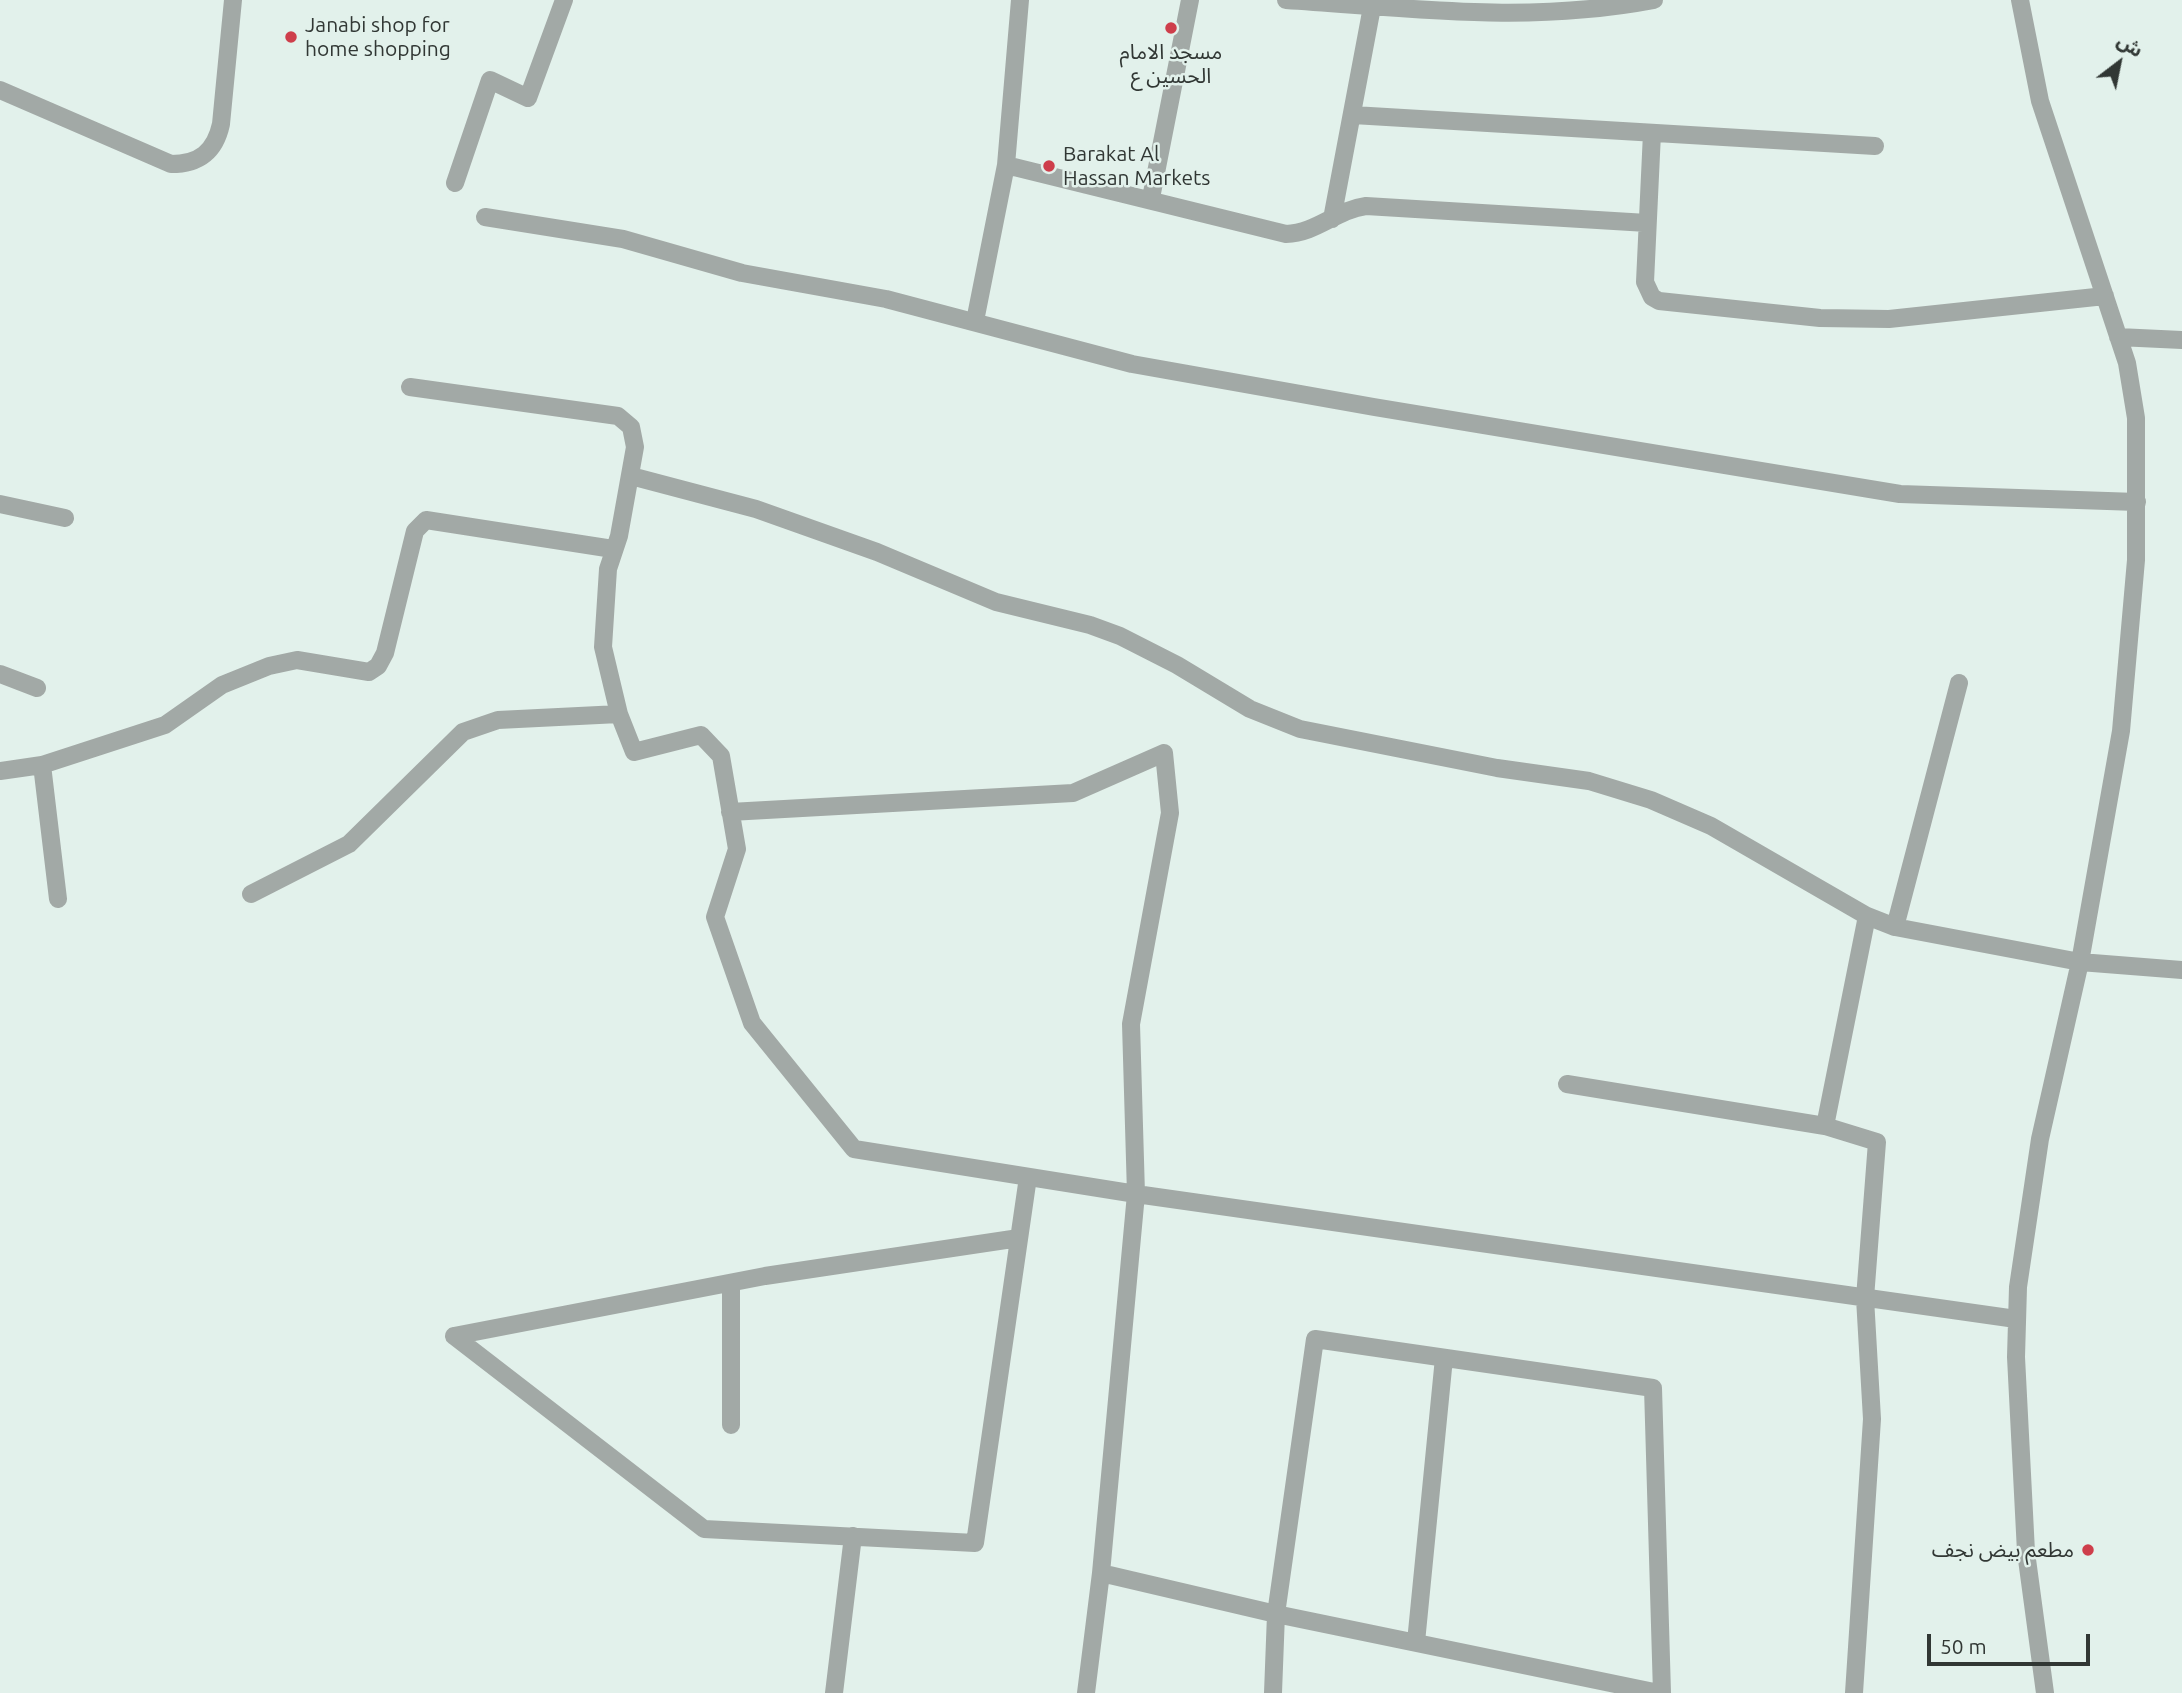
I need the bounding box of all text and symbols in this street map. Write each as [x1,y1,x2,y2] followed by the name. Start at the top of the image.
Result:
[305,12,451,62] place label: Janabi shop for home shopping
[1163,20,1179,36] marker: مسجد الامام الحسين ع
[2084,28,2154,98] north arrow
[283,29,299,45] marker: Janabi shop for home shopping
[2113,29,2147,61] text: ش
[1120,39,1222,89] place label: مسجد الامام الحسين ع
[1063,141,1210,191] place label: Barakat Al Hassan Markets
[1041,158,1057,174] marker: Barakat Al Hassan Markets
[1932,1537,2074,1563] place label: مطعم بيض نجف
[2080,1542,2096,1558] marker: مطعم بيض نجف
[1930,1620,2093,1664] scale bar
[1940,1634,1987,1658] text: 50 m

